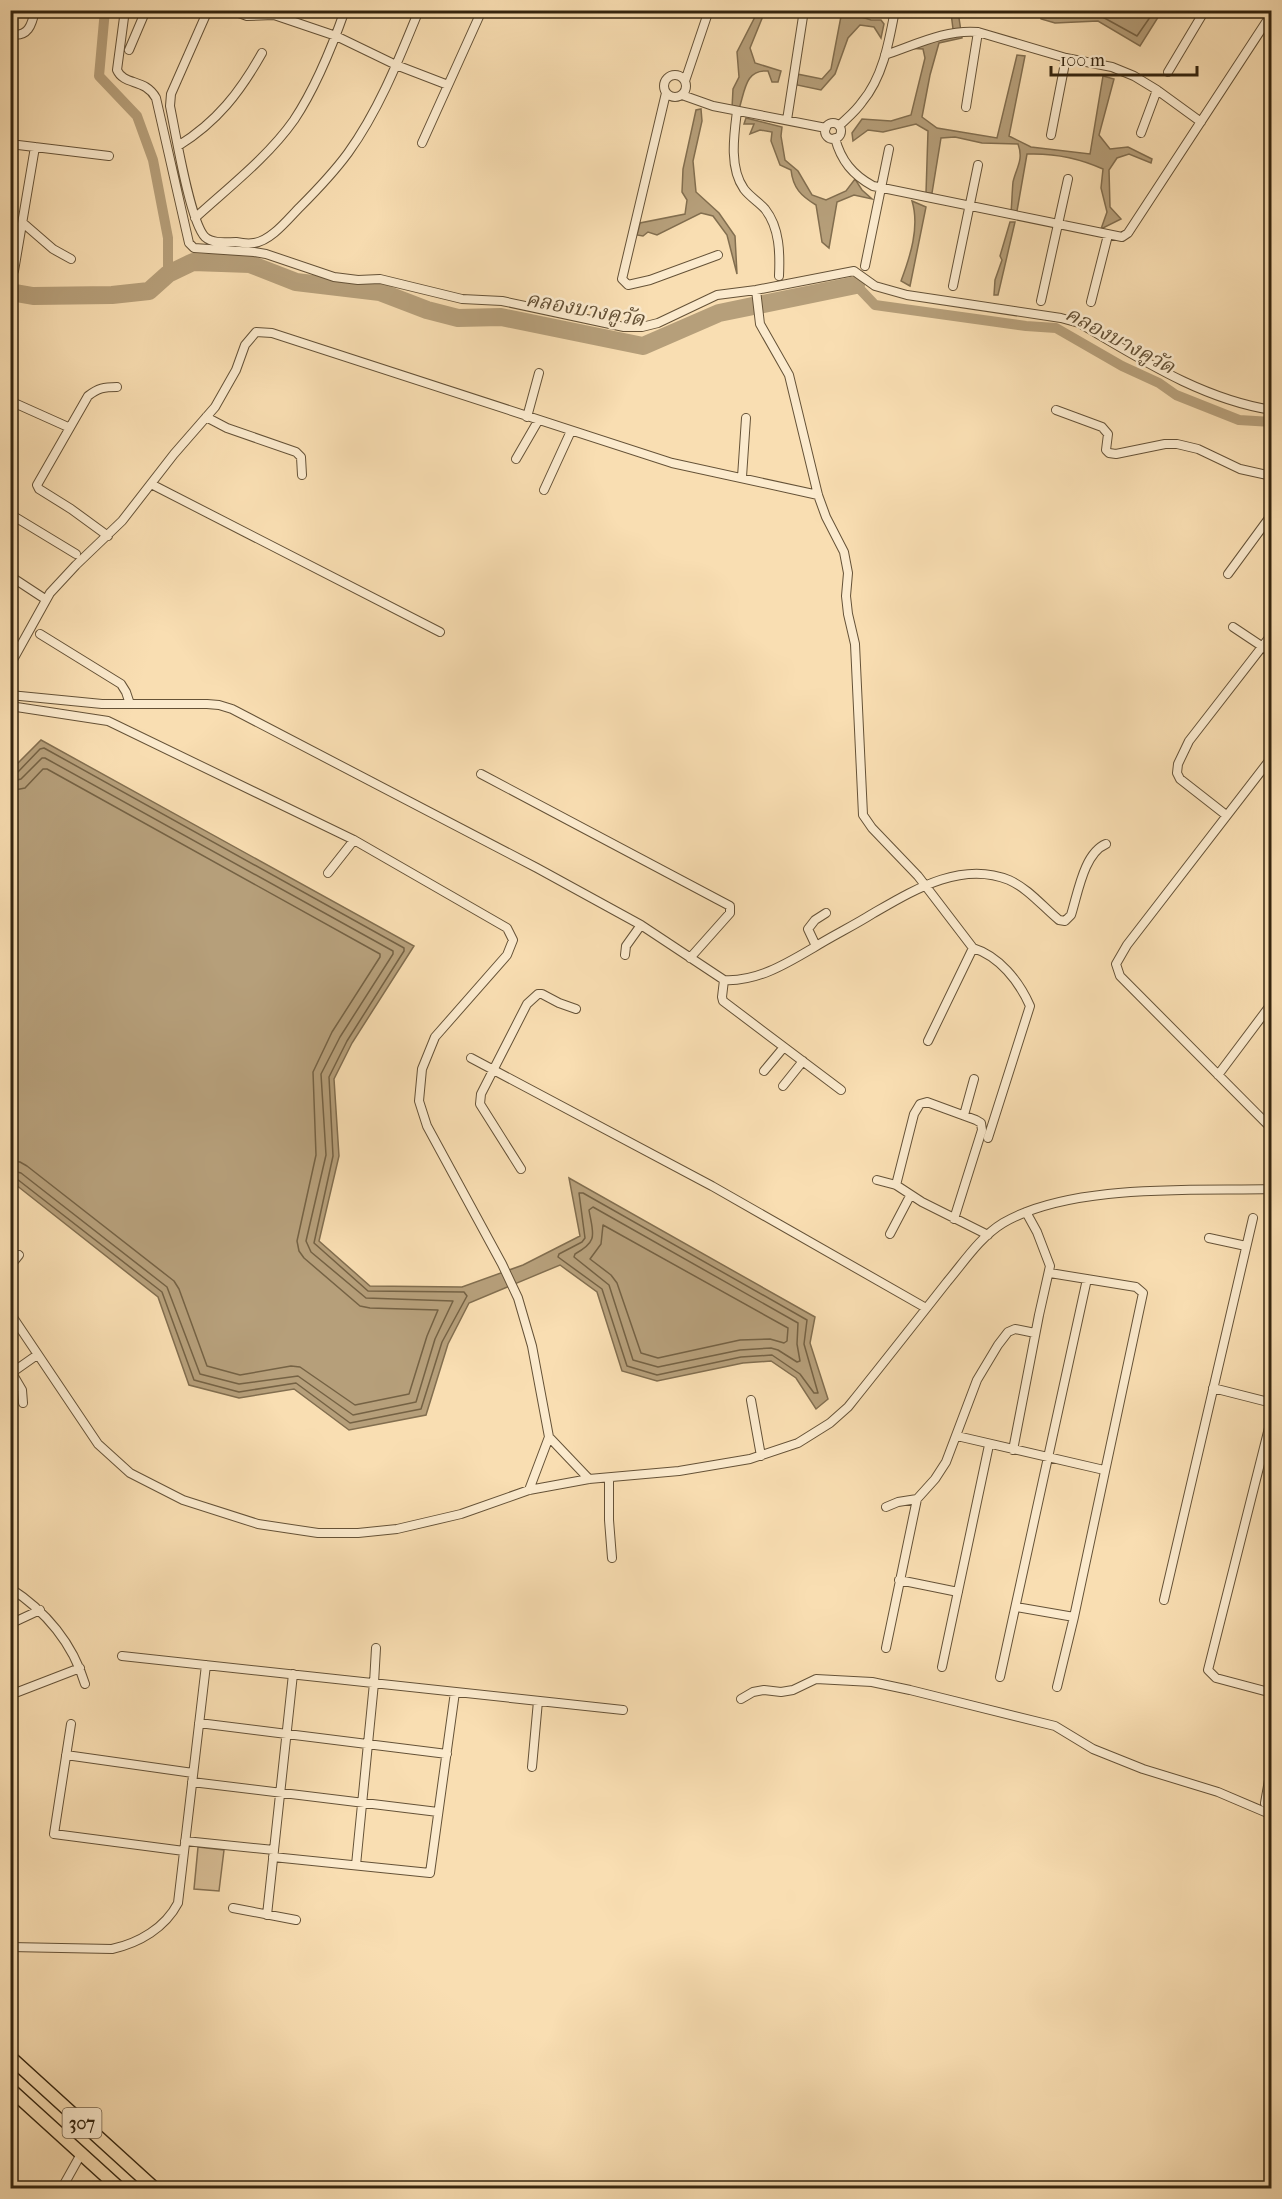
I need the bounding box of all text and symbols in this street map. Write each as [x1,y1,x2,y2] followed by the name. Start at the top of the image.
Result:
[1051,39,1196,77] scale bar
[1060,50,1105,71] text: 100 m
[523,287,647,333] water label: คลองบางคูวัด
[1060,301,1179,381] water label: คลองบางคูวัด
[62,2108,101,2138] road number: 307

